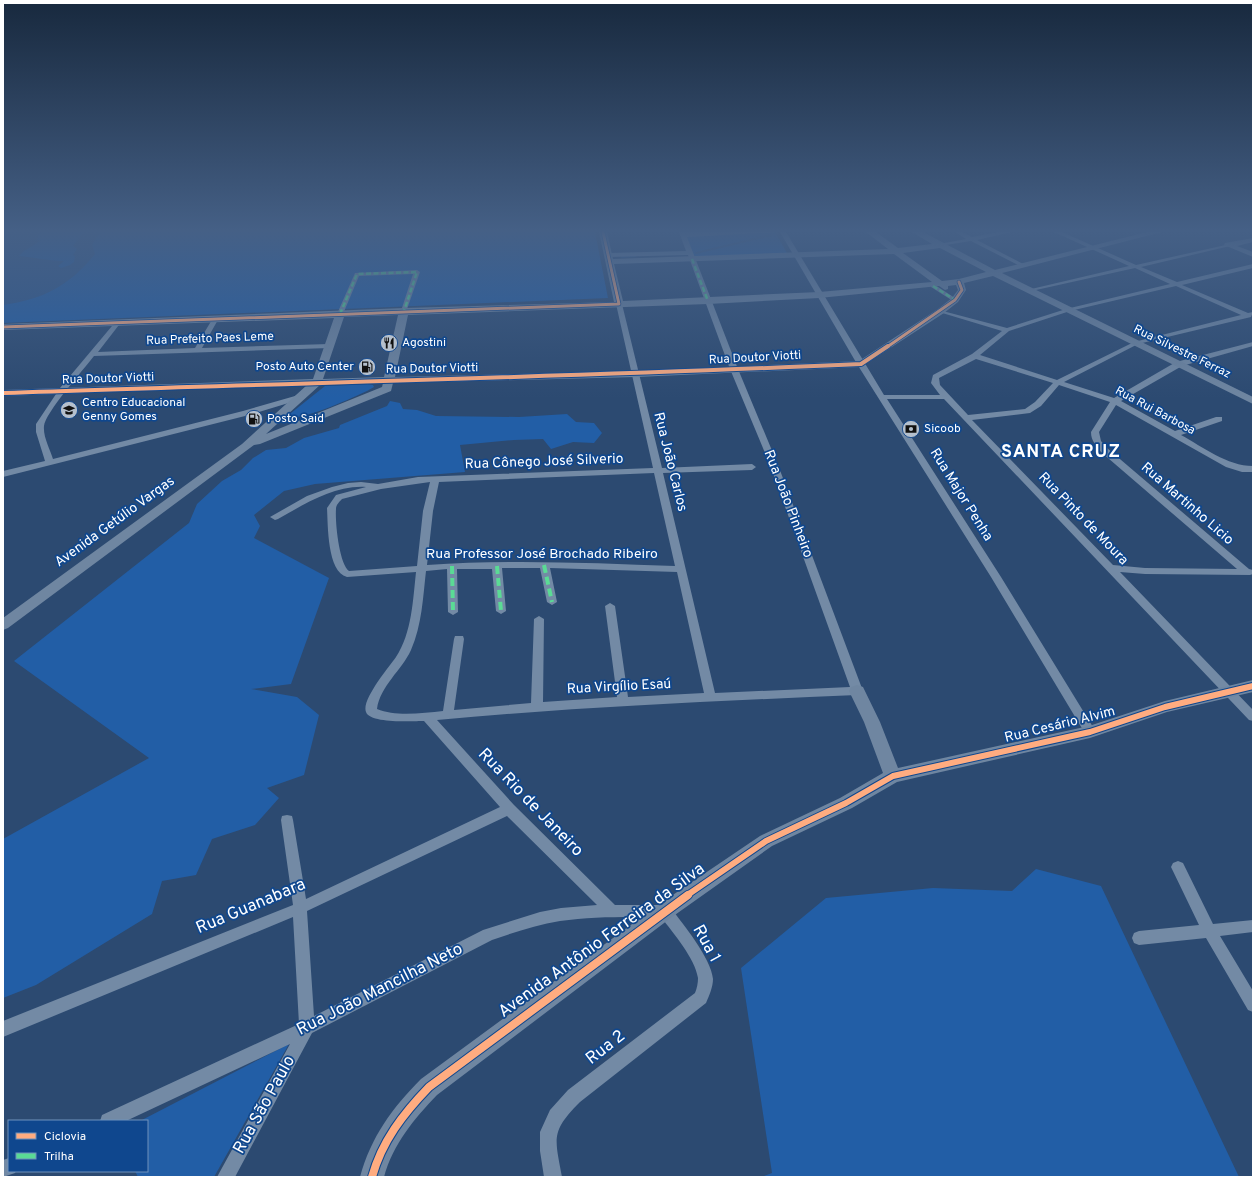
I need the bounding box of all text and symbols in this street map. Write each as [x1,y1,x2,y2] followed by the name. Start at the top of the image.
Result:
[1131,321,1233,383] street label: Rua Silvestre Ferraz
[146,329,274,349] street label: Rua Prefeito Paes Leme
[379,333,399,353] restaurant icon: Agostini
[402,335,446,351] place label: Agostini
[708,348,802,368] street label: Rua Doutor Viotti
[357,357,377,377] fuel station icon: Posto Auto Center
[255,359,354,375] place label: Posto Auto Center
[386,360,478,378] street label: Rua Doutor Viotti
[61,369,155,389] street label: Rua Doutor Viotti
[1112,383,1198,439] street label: Rua Rui Barbosa
[82,395,185,425] place label: Centro Educacional Genny Gomes
[59,400,79,420] school or university icon: Centro Educacional Genny Gomes
[244,409,264,429] fuel station icon: Posto Said
[267,411,324,427] place label: Posto Said
[649,411,691,513] street label: Rua João Carlos
[901,419,921,439] bank icon: Sicoob
[924,421,961,437] place label: Sicoob
[1001,441,1121,464] district label: SANTA CRUZ
[926,445,996,545] street label: Rua Major Penha
[760,448,816,560] street label: Rua João Pinheiro
[464,451,624,473] street label: Rua Cônego José Silverio
[1137,459,1237,549] street label: Rua Martinho Licio
[1034,469,1132,569] street label: Rua Pinto de Moura
[52,473,178,571] street label: Avenida Getúlio Vargas
[426,546,658,563] street label: Rua Professor José Brochado Ribeiro
[566,676,672,698] street label: Rua Virgílio Esaú
[1003,703,1117,747] street label: Rua Cesário Alvim
[472,744,588,862] street label: Rua Rio de Janeiro
[494,859,710,1023] street label: Avenida Antônio Ferreira da Silva
[193,874,309,940] street label: Rua Guanabara
[687,921,725,967] street label: Rua 1
[293,939,467,1041] street label: Rua João Mancilha Neto
[582,1026,630,1070] street label: Rua 2
[229,1052,301,1158] street label: Rua São Paulo
[8,1120,148,1172] legend
[44,1129,86,1145] text: Ciclovia
[44,1149,74,1165] text: Trilha

